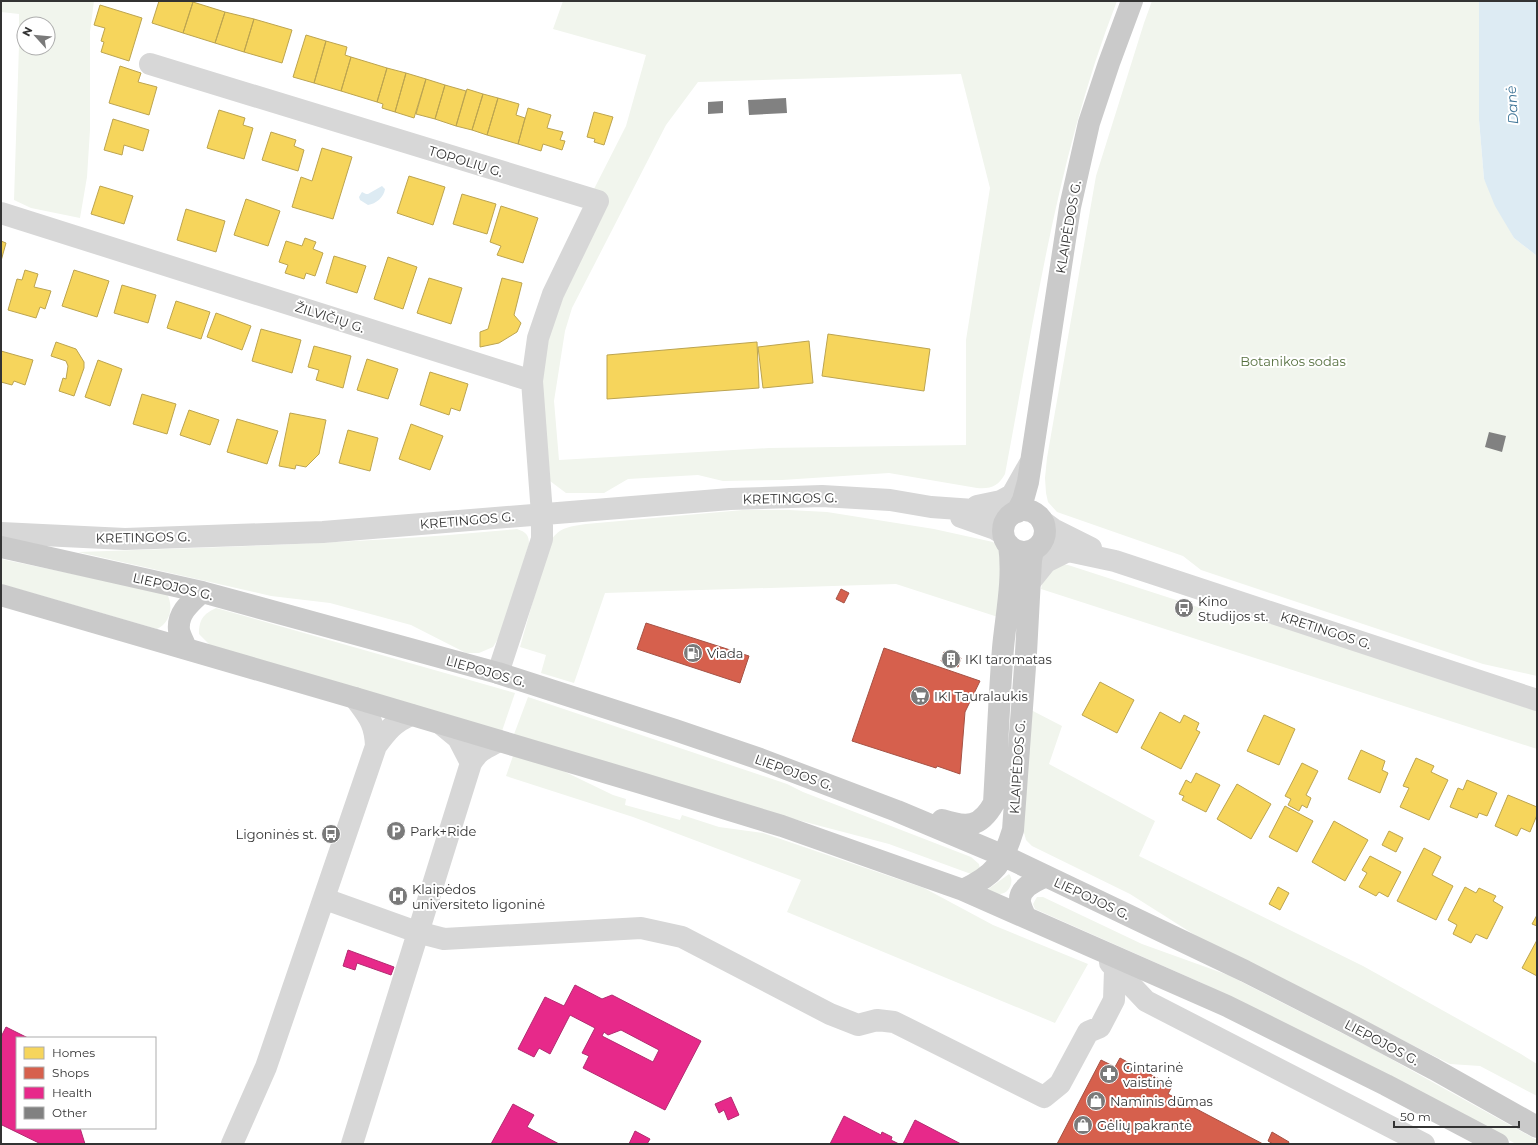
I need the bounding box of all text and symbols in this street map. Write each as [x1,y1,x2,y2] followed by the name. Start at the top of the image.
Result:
[16,16,56,56] north arrow
[19,24,35,39] text: N
[1502,85,1522,125] water label: Danė
[427,142,505,180] street label: TOPOLIŲ G.
[1052,179,1084,275] street label: KLAIPĖDOS G.
[293,298,367,336] street label: ŽILVIČIŲ G.
[1240,353,1346,369] park label: Botanikos sodas
[743,489,838,507] street label: KRETINGOS G.
[419,508,515,532] street label: KRETINGOS G.
[96,528,191,546] street label: KRETINGOS G.
[131,569,215,603] street label: LIEPOJOS G.
[1198,593,1269,624] place label: Kino Studijos st.
[1173,597,1195,619] bus stop icon: Kino Studijos st.
[1279,608,1374,652] street label: KRETINGOS G.
[682,642,704,664] fuel station icon: Viada
[707,645,744,661] place label: Viada
[940,648,962,670] building icon: IKI taromatas
[965,651,1052,667] place label: IKI taromatas
[444,652,528,690] street label: LIEPOJOS G.
[909,685,931,707] supermarket icon: IKI Tauralaukis
[934,688,1028,704] place label: IKI Tauralaukis
[1006,719,1028,814] street label: KLAIPĖDOS G.
[753,750,836,794] street label: LIEPOJOS G.
[385,820,407,842] parking icon: Park+Ride
[320,823,342,845] bus stop icon: Ligoninės st.
[410,823,477,839] place label: Park+Ride
[236,826,317,842] place label: Ligoninės st.
[1051,873,1133,923] street label: LIEPOJOS G.
[412,881,545,912] place label: Klaipėdos universiteto ligoninė
[387,885,409,907] hospital icon: Klaipėdos universiteto ligoninė
[1342,1016,1422,1068] street label: LIEPOJOS G.
[16,1037,156,1129] legend
[52,1045,95,1060] text: Homes
[1123,1059,1183,1090] place label: Gintarinė vaistinė
[1098,1063,1120,1085] pharmacy icon: Gintarinė vaistinė
[52,1065,89,1080] text: Shops
[52,1085,92,1100] text: Health
[1085,1090,1107,1112] shop icon: Naminis dūmas
[1110,1093,1213,1109] place label: Naminis dūmas
[1394,1103,1519,1129] scale bar
[52,1105,87,1120] text: Other
[1400,1109,1431,1124] text: 50 m
[1072,1114,1094,1136] shop icon: Gėlių pakrantė
[1097,1117,1192,1133] place label: Gėlių pakrantė

